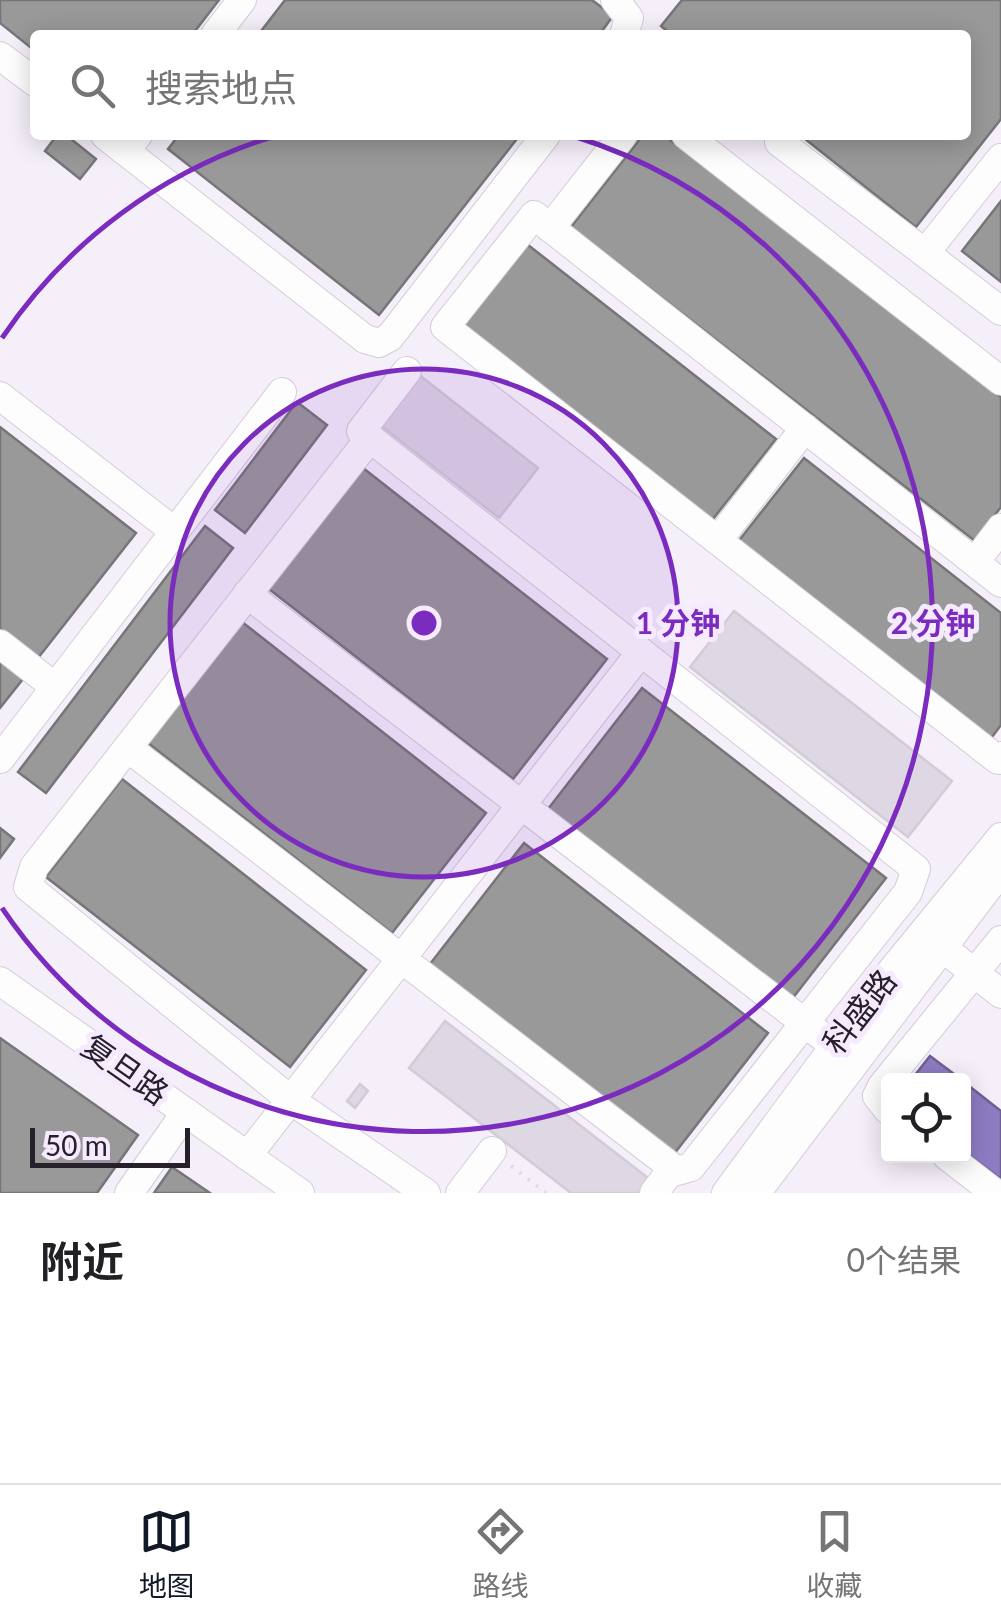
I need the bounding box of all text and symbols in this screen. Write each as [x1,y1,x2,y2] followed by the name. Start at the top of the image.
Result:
[30,30,971,140] search box
[65,58,120,113] icon: search
[145,64,297,110] text: 搜索地点
[636,604,720,640] text: 1 分钟
[891,604,975,640] text: 2 分钟
[406,605,442,641] centre of rings
[814,961,904,1061] street label: 科盛路
[75,1025,176,1112] street label: 复旦路
[881,1073,971,1163] map controls
[881,1073,971,1163] button: locate
[30,1123,190,1168] scale bar
[45,1128,108,1162] text: 50 m
[40,1236,124,1286] text: 附近
[846,1240,961,1279] text: 0个结果
[139,1504,195,1604] tab: 地图
[472,1504,528,1604] tab: 路线
[806,1504,862,1604] tab: 收藏

